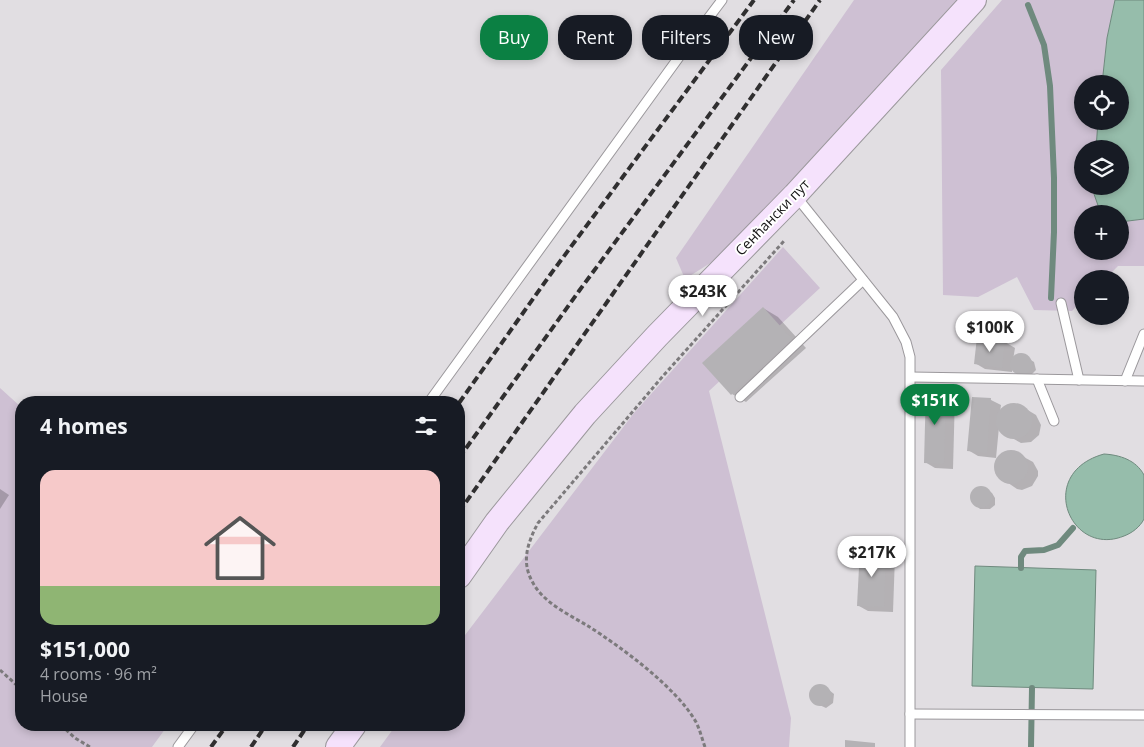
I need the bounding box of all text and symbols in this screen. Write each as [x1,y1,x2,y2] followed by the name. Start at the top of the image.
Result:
[480,15,548,60] chip: Buy
[558,15,632,60] chip: Rent
[642,15,729,60] chip: Filters
[739,15,813,60] chip: New
[1074,75,1129,325] map controls
[1074,75,1129,130] button: locate
[1074,140,1129,195] button: layers
[731,174,814,259] street label: Сенћански пут
[1074,205,1129,260] button: +
[1074,270,1129,325] button: −
[668,274,738,317] pin: $243K
[679,280,727,302] text: $243K
[955,310,1025,353] pin: $100K
[966,316,1014,338] text: $100K
[900,384,970,426] pin: $151K
[911,389,959,411] text: $151K
[40,412,128,440] text: 4 homes
[412,412,440,440] icon: filters
[195,503,285,593] icon: home
[837,536,907,578] pin: $217K
[848,541,896,563] text: $217K
[40,635,130,663] text: $151,000
[40,663,157,685] text: 4 rooms · 96 m²
[40,685,88,707] text: House

